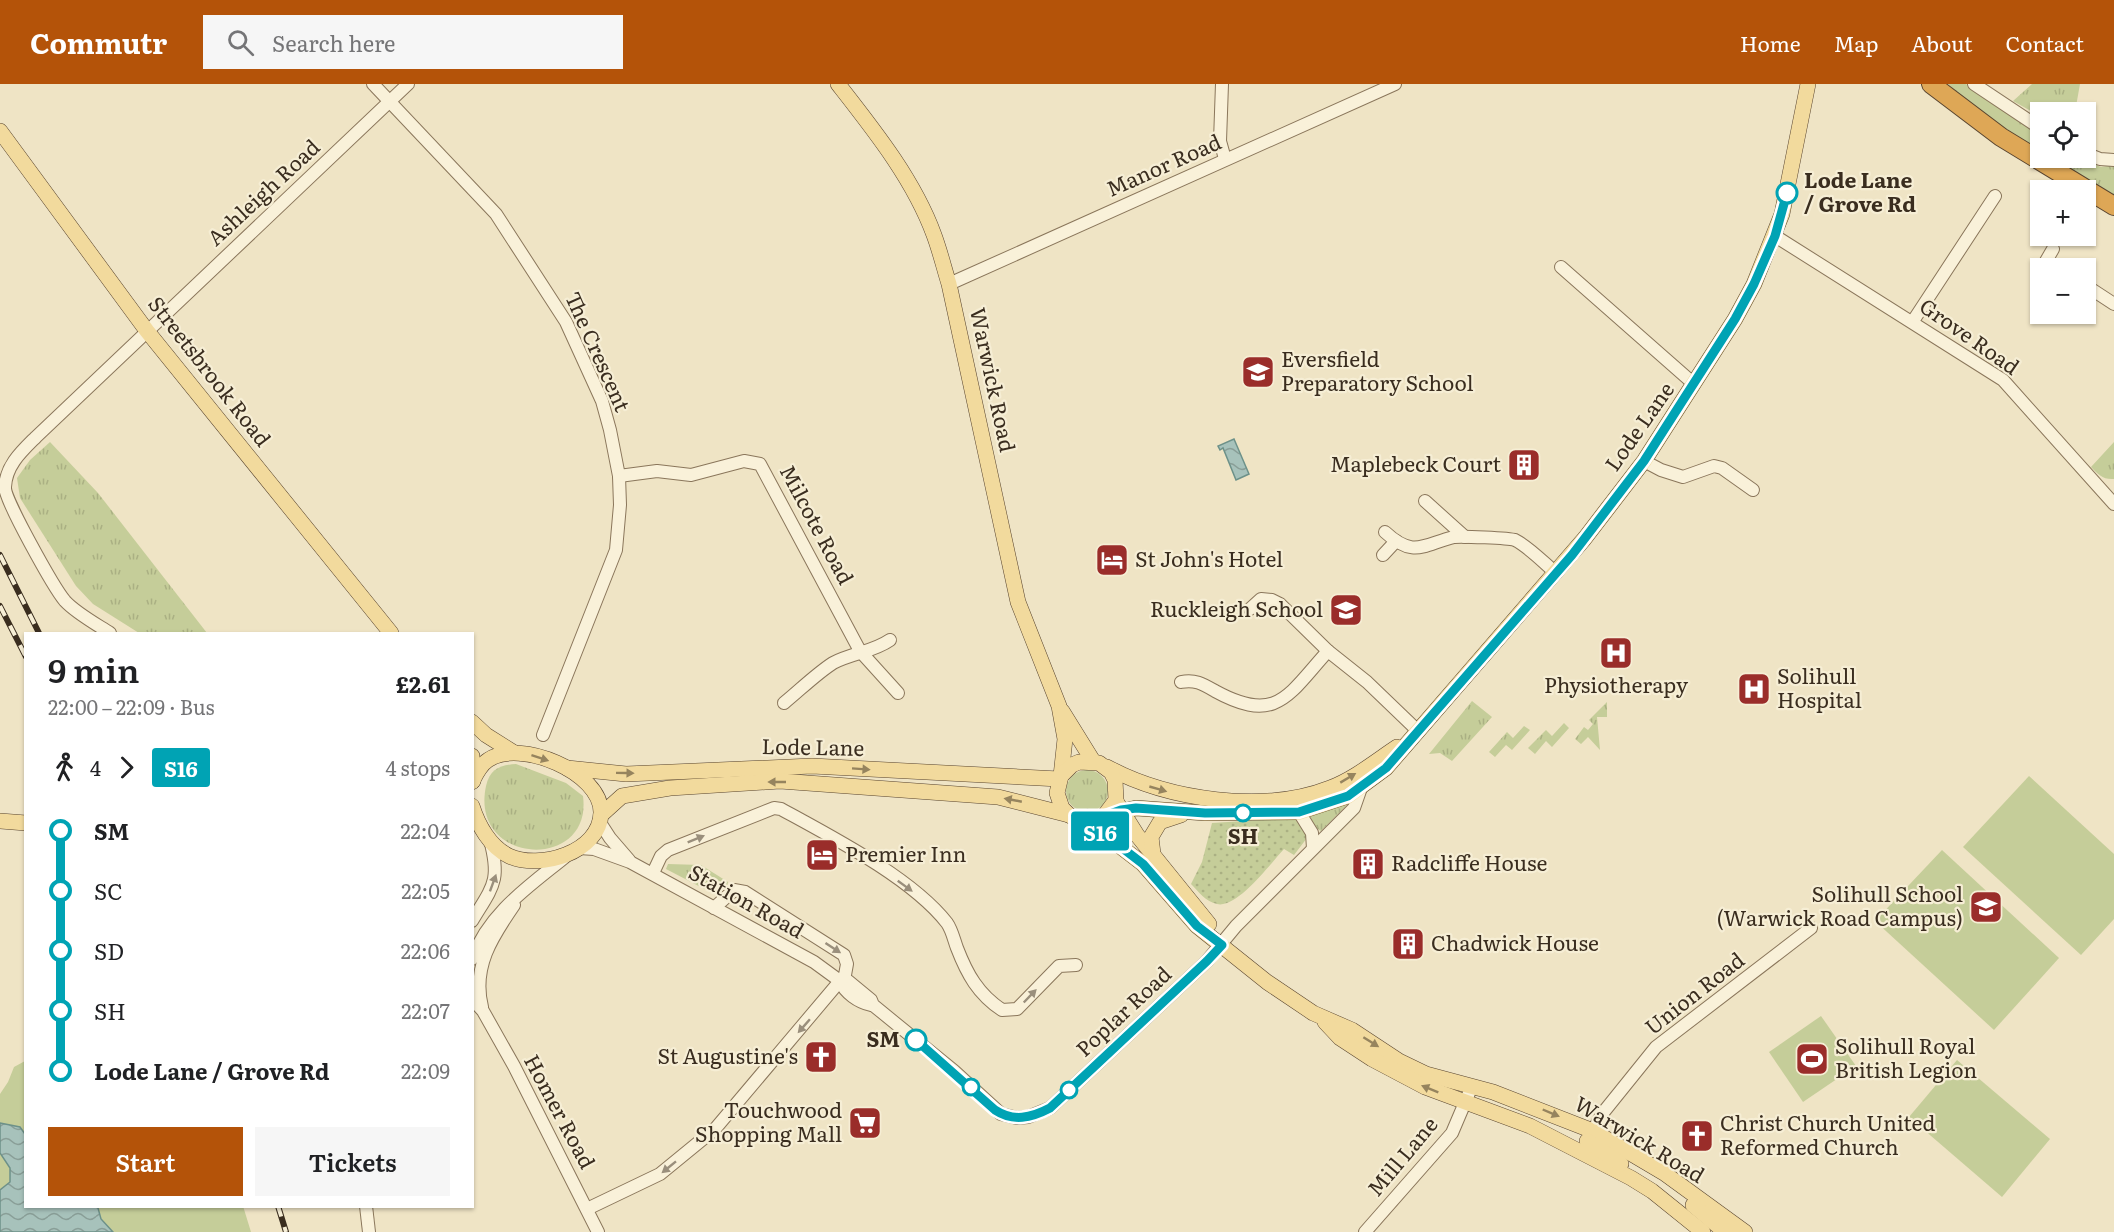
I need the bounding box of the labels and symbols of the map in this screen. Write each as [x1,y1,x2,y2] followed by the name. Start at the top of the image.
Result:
[1101,125,1225,203] street label: Manor Road
[199,131,326,252] street label: Ashleigh Road
[1804,163,1916,218] place label: Lode Lane / Grove Rd
[1776,182,1798,204] marker: Lode Lane / Grove Rd
[559,286,640,416] street label: The Crescent
[142,289,280,452] street label: Streetsbrook Road
[1914,289,2027,381] street label: Grove Road
[964,304,1025,455] street label: Warwick Road
[1281,342,1473,397] place label: Eversfield Preparatory School
[1240,354,1276,390] school or university icon: Eversfield Preparatory School
[1596,375,1680,476] street label: Lode Lane
[1330,447,1502,478] place label: Maplebeck Court
[1506,447,1542,483] building icon: Maplebeck Court
[774,459,863,589] street label: Milcote Road
[1094,542,1130,578] hotel icon: St John's Hotel
[1135,542,1283,573] place label: St John's Hotel
[1150,592,1323,623] place label: Ruckleigh School
[1328,592,1364,628] school or university icon: Ruckleigh School
[1598,635,1634,671] hospital icon: Physiotherapy
[1777,659,1862,714] place label: Solihull Hospital
[1544,668,1689,699] place label: Physiotherapy
[1736,671,1772,707] hospital icon: Solihull Hospital
[761,729,865,762] street label: Lode Lane
[531,754,549,764] one-way arrow
[852,764,871,774] one-way arrow
[615,768,634,778] one-way arrow
[1340,773,1356,784] one-way arrow
[767,777,786,787] one-way arrow
[1149,785,1167,794] one-way arrow
[1003,795,1022,804] one-way arrow
[1234,804,1252,822] marker: SH
[1066,812,1134,850] line badge: S16
[1228,819,1258,850] place label: SH
[688,834,706,844] one-way arrow
[804,837,840,873] hotel icon: Premier Inn
[845,837,967,868] place label: Premier Inn
[1350,846,1386,882] building icon: Radcliffe House
[1391,846,1547,877] place label: Radcliffe House
[684,855,811,944] street label: Station Road
[488,873,498,891] one-way arrow
[1716,877,1963,932] place label: Solihull School (Warwick Road Campus)
[897,880,913,892] one-way arrow
[1968,889,2004,925] school or university icon: Solihull School (Warwick Road Campus)
[1390,926,1426,962] building icon: Chadwick House
[1431,926,1599,957] place label: Chadwick House
[824,942,841,953] one-way arrow
[1637,943,1750,1041] street label: Union Road
[1068,958,1177,1063] street label: Poplar Road
[1022,989,1036,1003] one-way arrow
[797,1018,810,1034] one-way arrow
[866,1022,900,1053] place label: SM
[905,1029,927,1051] marker: SM
[1835,1029,1977,1084] place label: Solihull Royal British Legion
[1362,1037,1379,1048] one-way arrow
[657,1039,798,1070] place label: St Augustine's
[803,1039,839,1075] church icon: St Augustine's
[1794,1041,1830,1077] sports icon: Solihull Royal British Legion
[518,1048,604,1174] street label: Homer Road
[962,1078,980,1096] unlabelled marker
[1060,1081,1078,1099] unlabelled marker
[1421,1084,1439,1093] one-way arrow
[1569,1087,1711,1189] street label: Warwick Road
[695,1093,842,1148] place label: Touchwood Shopping Mall
[847,1105,883,1141] supermarket icon: Touchwood Shopping Mall
[1720,1106,1936,1161] place label: Christ Church United Reformed Church
[1359,1109,1444,1202] street label: Mill Lane
[1542,1109,1560,1118] one-way arrow
[1679,1118,1715,1154] church icon: Christ Church United Reformed Church
[661,1160,677,1173] one-way arrow

